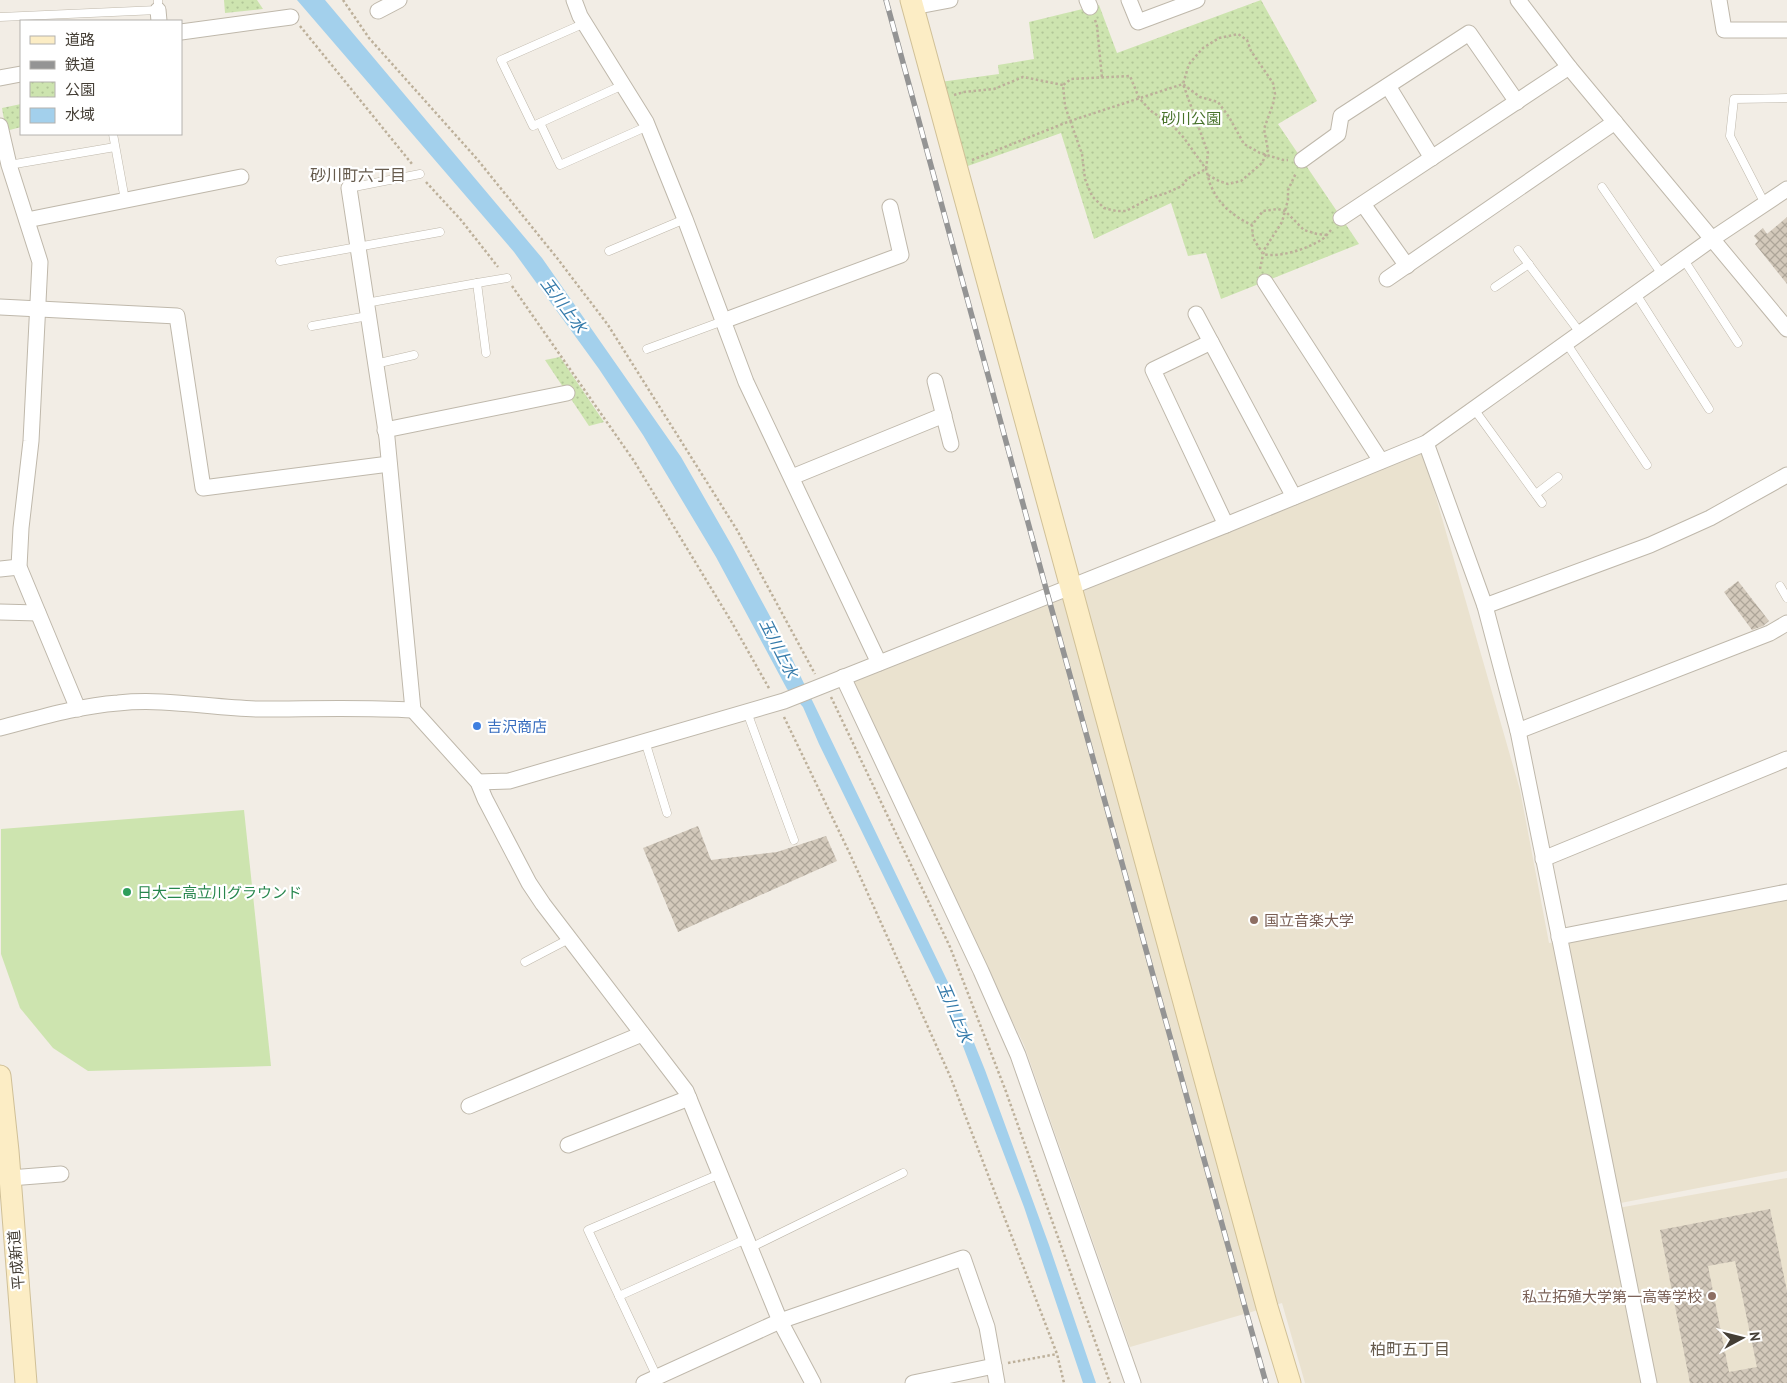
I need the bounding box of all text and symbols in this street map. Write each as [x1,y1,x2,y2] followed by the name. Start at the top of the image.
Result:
[20,20,182,135] legend
[65,30,95,49] text: 道路
[65,55,95,74] text: 鉄道
[65,80,95,99] text: 公園
[65,105,95,124] text: 水域
[1161,109,1221,128] park label: 砂川公園
[310,165,406,185] district label: 砂川町六丁目
[537,273,592,338] water label: 玉川上水
[756,615,803,683] water label: 玉川上水
[487,717,547,736] place label: 吉沢商店
[471,720,483,732] marker: 吉沢商店
[137,883,302,902] place label: 日大二高立川グラウンド
[121,886,133,898] marker: 日大二高立川グラウンド
[1264,911,1354,930] place label: 国立音楽大学
[1248,914,1260,926] marker: 国立音楽大学
[933,979,977,1047] water label: 玉川上水
[4,1229,28,1291] street label: 平成新道
[1522,1287,1702,1306] place label: 私立拓殖大学第一高等学校
[1706,1290,1718,1302] marker: 私立拓殖大学第一高等学校
[1717,1313,1767,1363] north arrow
[1745,1331,1764,1342] text: N
[1370,1339,1450,1359] district label: 柏町五丁目

